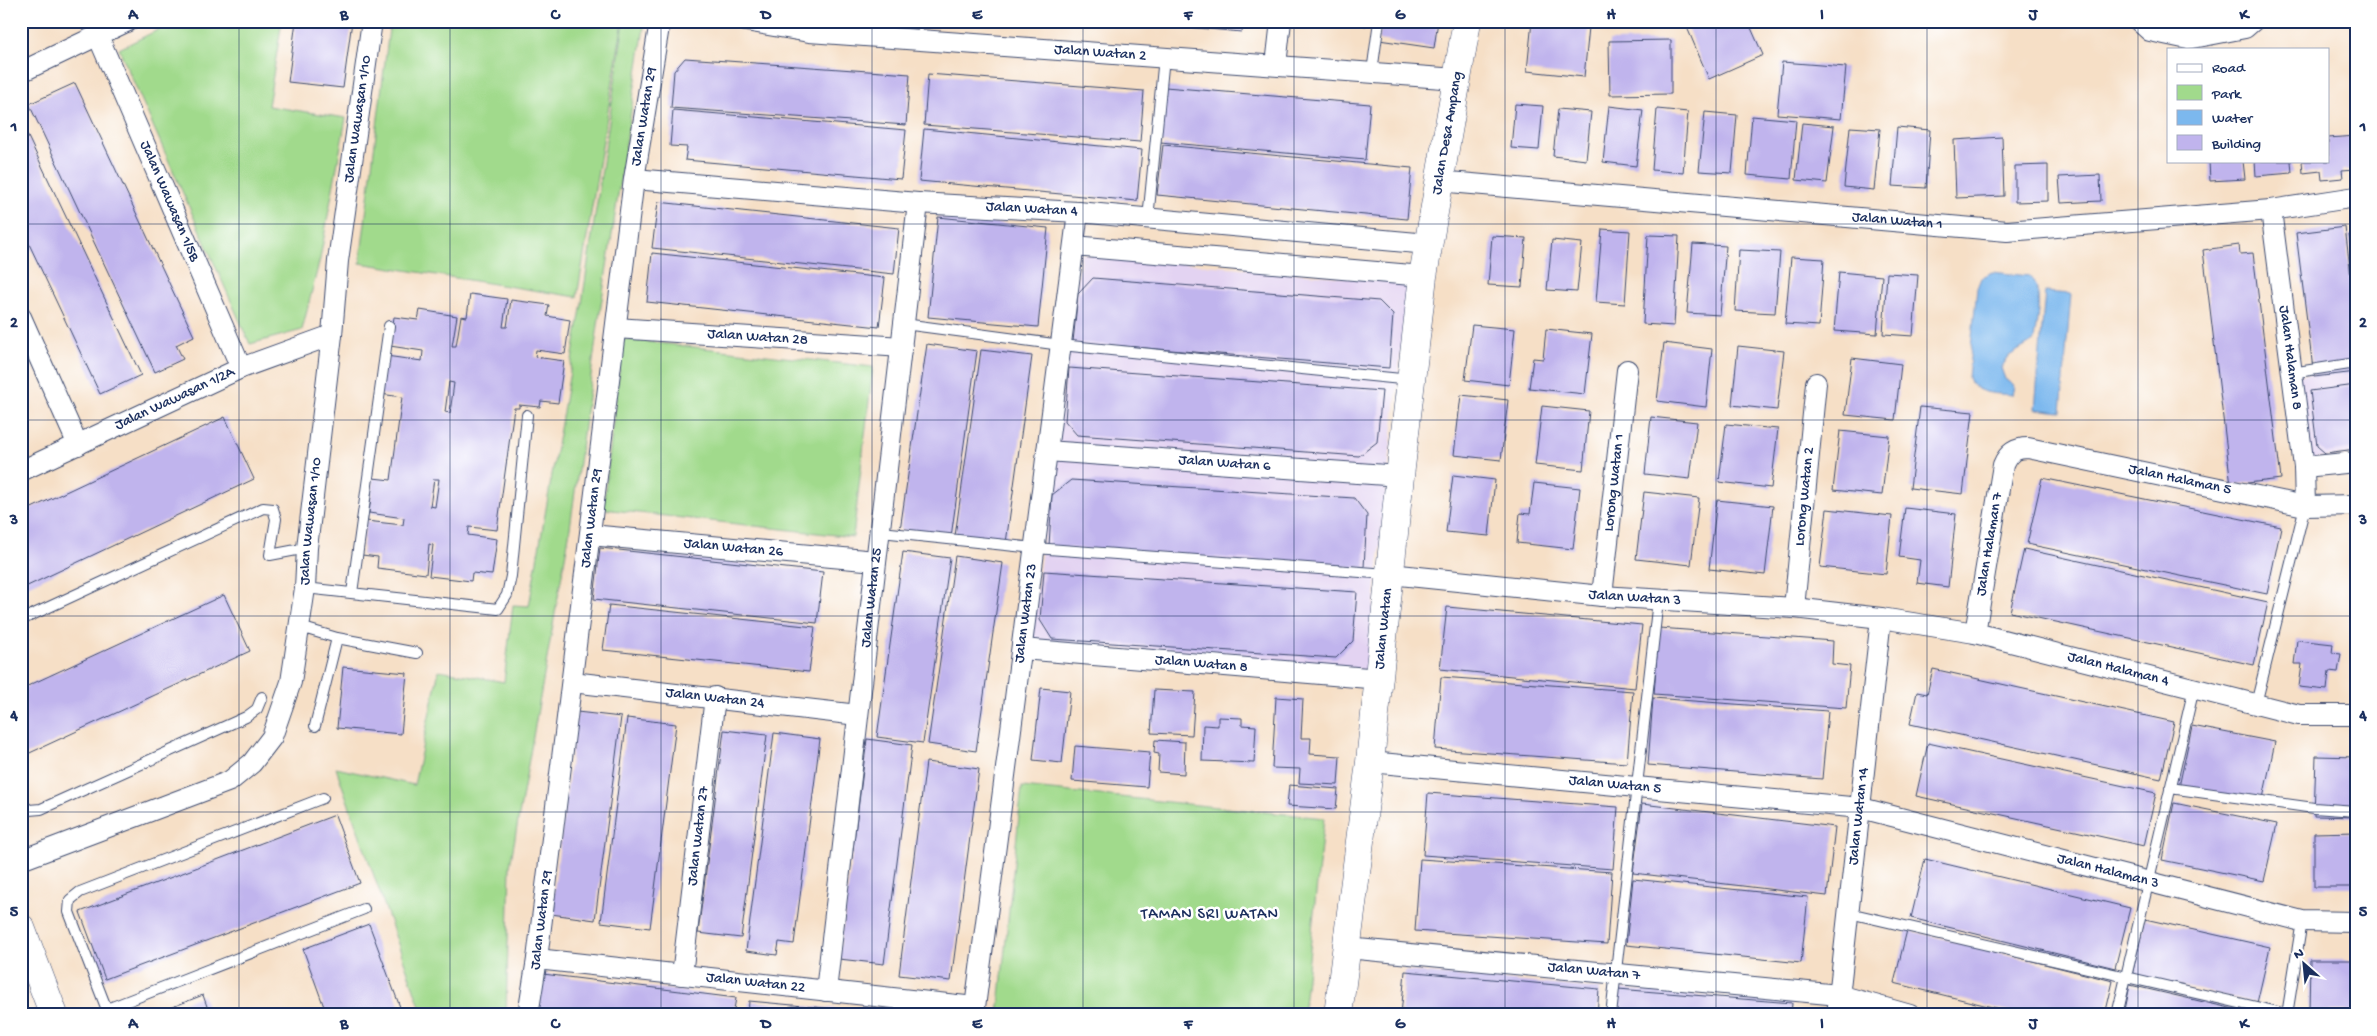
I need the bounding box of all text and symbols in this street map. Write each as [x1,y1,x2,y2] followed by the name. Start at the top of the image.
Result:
[127,7,139,26] text: A
[339,7,349,26] text: B
[550,7,561,26] text: C
[759,7,772,26] text: D
[972,7,983,26] text: E
[1183,7,1194,26] text: F
[1395,7,1406,26] text: G
[1606,7,1616,26] text: H
[1820,7,1824,26] text: I
[2028,7,2039,26] text: J
[2239,7,2251,26] text: K
[1054,41,1147,65] street label: Jalan Watan 2
[2167,48,2330,162] legend
[340,54,376,184] street label: Jalan Wawasan 1/10
[2212,60,2246,78] text: Road
[627,65,661,167] street label: Jalan Watan 29
[1428,70,1467,196] street label: Jalan Desa Ampang
[2211,86,2242,104] text: Park
[2212,110,2254,128] text: Water
[10,119,17,138] text: 1
[2359,119,2366,138] text: 1
[2211,136,2261,154] text: Building
[135,138,203,265] street label: Jalan Wawasan 1/5B
[985,198,1078,221] street label: Jalan Watan 4
[1851,208,1943,234] street label: Jalan Watan 1
[2274,305,2306,411] street label: Jalan Halaman 8
[10,315,18,334] text: 2
[2359,315,2367,334] text: 2
[707,325,808,350] street label: Jalan Watan 28
[112,363,239,435] street label: Jalan Wawasan 1/2A
[1600,433,1629,532] street label: Lorong Watan 1
[1791,446,1819,547] street label: Lorong Watan 2
[1178,451,1272,476] street label: Jalan Watan 6
[296,456,327,586] street label: Jalan Wawasan 1/10
[2127,460,2233,499] street label: Jalan Halaman 5
[577,467,607,569] street label: Jalan Watan 29
[1972,490,2007,597] street label: Jalan Halaman 7
[9,512,18,531] text: 3
[2358,512,2367,531] text: 3
[683,535,784,562] street label: Jalan Watan 26
[857,547,887,648] street label: Jalan Watan 25
[1011,562,1041,664] street label: Jalan Watan 23
[1588,586,1682,610] street label: Jalan Watan 3
[1371,587,1397,670] street label: Jalan Watan
[2066,648,2171,691] street label: Jalan Halaman 4
[1154,651,1249,677] street label: Jalan Watan 8
[665,684,765,713] street label: Jalan Watan 24
[9,708,18,727] text: 4
[2358,708,2367,727] text: 4
[1845,767,1873,866] street label: Jalan Watan 14
[1568,772,1662,798] street label: Jalan Watan 5
[684,784,713,887] street label: Jalan Watan 27
[2055,850,2161,893] street label: Jalan Halaman 3
[526,869,557,971] street label: Jalan Watan 29
[10,904,19,923] text: 5
[2359,904,2368,923] text: 5
[1140,906,1279,925] district label: TAMAN SRI WATAN
[2280,938,2330,988] north arrow
[2291,945,2307,964] text: N
[1547,958,1642,985] street label: Jalan Watan 7
[705,969,806,997] street label: Jalan Watan 22
[127,1016,139,1035] text: A
[339,1016,349,1035] text: B
[550,1016,561,1035] text: C
[759,1016,772,1035] text: D
[972,1016,983,1035] text: E
[1183,1016,1194,1035] text: F
[1395,1016,1406,1035] text: G
[1606,1016,1616,1035] text: H
[1820,1016,1824,1035] text: I
[2028,1016,2039,1035] text: J
[2239,1016,2251,1035] text: K

